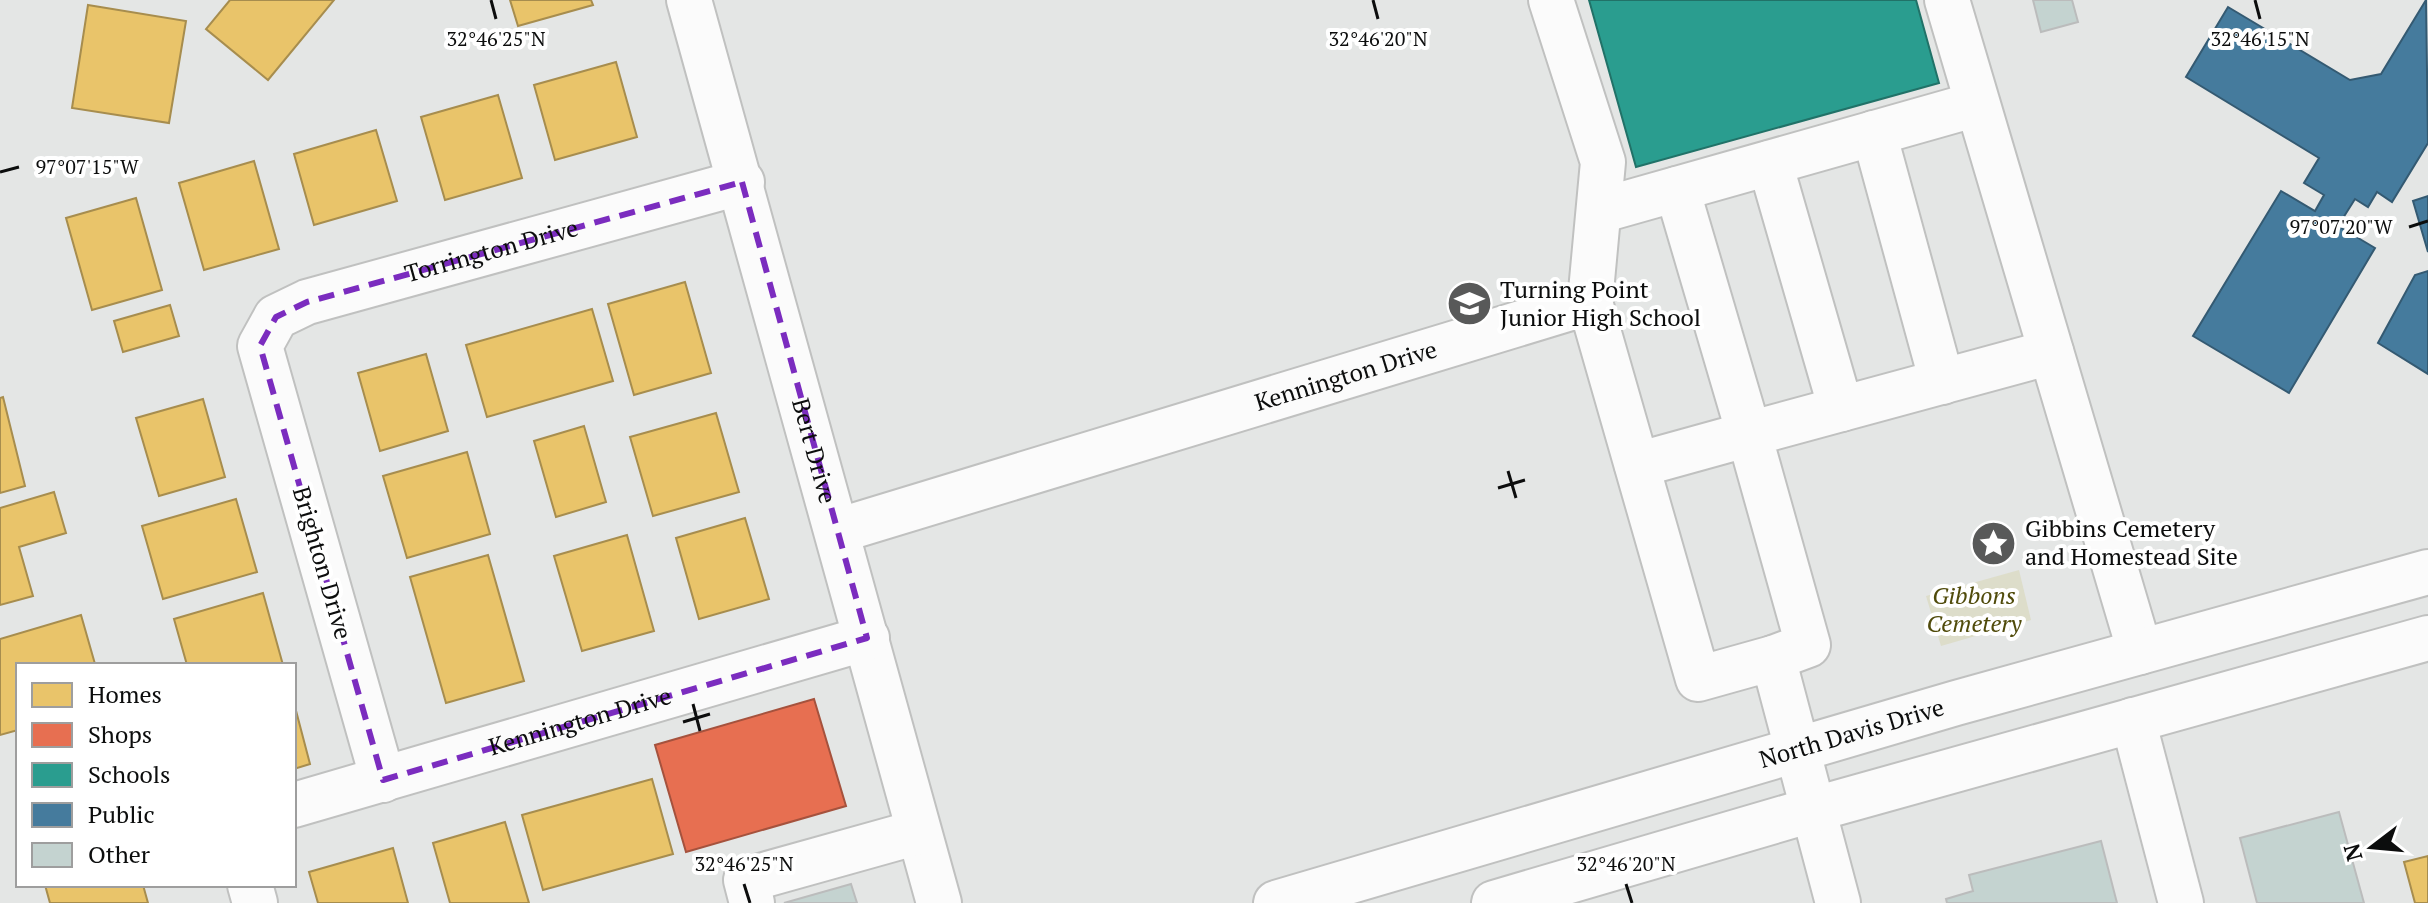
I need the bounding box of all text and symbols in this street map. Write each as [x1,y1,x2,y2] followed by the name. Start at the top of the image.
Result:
[446,25,546,52] text: 32°46'25"N
[1328,25,1428,52] text: 32°46'20"N
[2210,25,2310,52] text: 32°46'15"N
[35,153,139,180] text: 97°07'15"W
[401,211,582,289] street label: Torrington Drive
[2289,213,2393,240] text: 97°07'20"W
[1500,273,1701,333] place label: Turning Point Junior High School
[1445,280,1493,328] school or university icon: Turning Point Junior High School
[1251,332,1441,418] street label: Kennington Drive
[785,394,845,507] street label: Bert Drive
[286,483,360,643] street label: Brighton Drive
[2025,512,2238,572] place label: Gibbins Cemetery and Homestead Site
[1970,519,2018,567] place icon: Gibbins Cemetery and Homestead Site
[1927,579,2023,639] park label: Gibbons Cemetery
[16,663,296,887] legend
[88,678,162,710] text: Homes
[485,679,675,762] street label: Kennington Drive
[1755,690,1947,775] street label: North Davis Drive
[88,718,152,750] text: Shops
[88,758,170,790] text: Schools
[88,798,155,830] text: Public
[2332,807,2412,887] north arrow
[88,838,151,870] text: Other
[2336,840,2369,865] text: N
[694,850,794,877] text: 32°46'25"N
[1576,850,1676,877] text: 32°46'20"N

